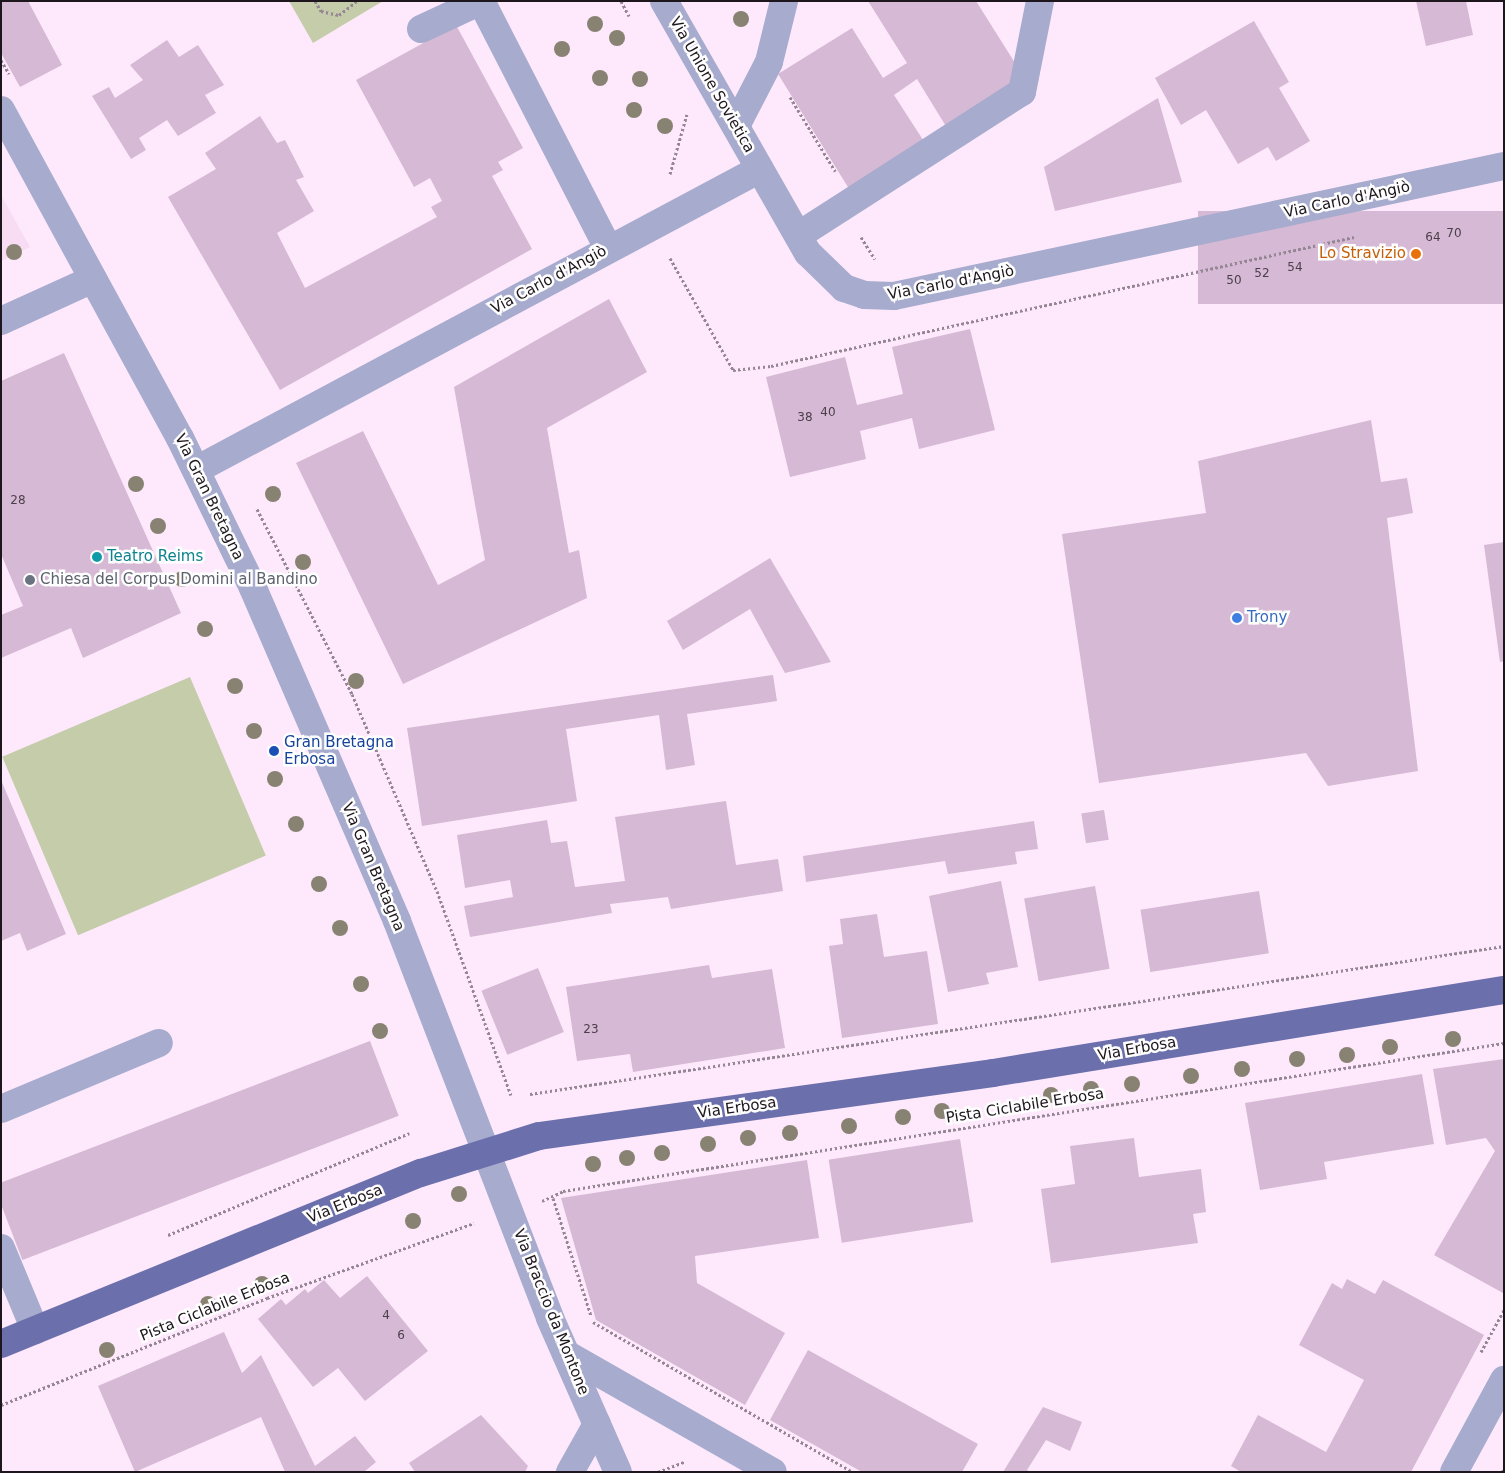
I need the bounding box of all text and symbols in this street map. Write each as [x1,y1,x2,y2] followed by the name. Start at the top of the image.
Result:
[666,14,758,156] street label: Via Unione Sovietica
[1282,178,1412,222] street label: Via Carlo d'Angiò
[1446,227,1462,241] house number: 70
[1425,231,1441,245] house number: 64
[488,242,610,318] street label: Via Carlo d'Angiò
[1319,245,1406,263] place label: Lo Stravizio
[1410,248,1422,260] marker: Lo Stravizio
[1287,261,1303,275] house number: 54
[886,262,1016,304] street label: Via Carlo d'Angiò
[1254,267,1270,281] house number: 52
[1226,274,1242,288] house number: 50
[820,406,836,420] house number: 40
[797,411,813,425] house number: 38
[171,431,247,563] street label: Via Gran Bretagna
[10,494,26,508] house number: 28
[107,548,203,566] place label: Teatro Reims
[91,551,103,563] marker: Teatro Reims
[40,571,318,589] place label: Chiesa del Corpus Domini al Bandino
[24,574,36,586] marker: Chiesa del Corpus Domini al Bandino
[1247,609,1287,627] place label: Trony
[1231,612,1243,624] marker: Trony
[284,733,394,768] place label: Gran Bretagna Erbosa
[268,745,280,757] marker: Gran Bretagna Erbosa
[338,800,408,934] street label: Via Gran Bretagna
[583,1023,599,1037] house number: 23
[1096,1033,1178,1065] street label: Via Erbosa
[945,1085,1105,1127] street label: Pista Ciclabile Erbosa
[696,1094,778,1122] street label: Via Erbosa
[305,1181,385,1227] street label: Via Erbosa
[509,1226,593,1398] street label: Via Braccio da Montone
[137,1269,293,1345] street label: Pista Ciclabile Erbosa
[382,1309,390,1323] house number: 4
[397,1329,405,1343] house number: 6

